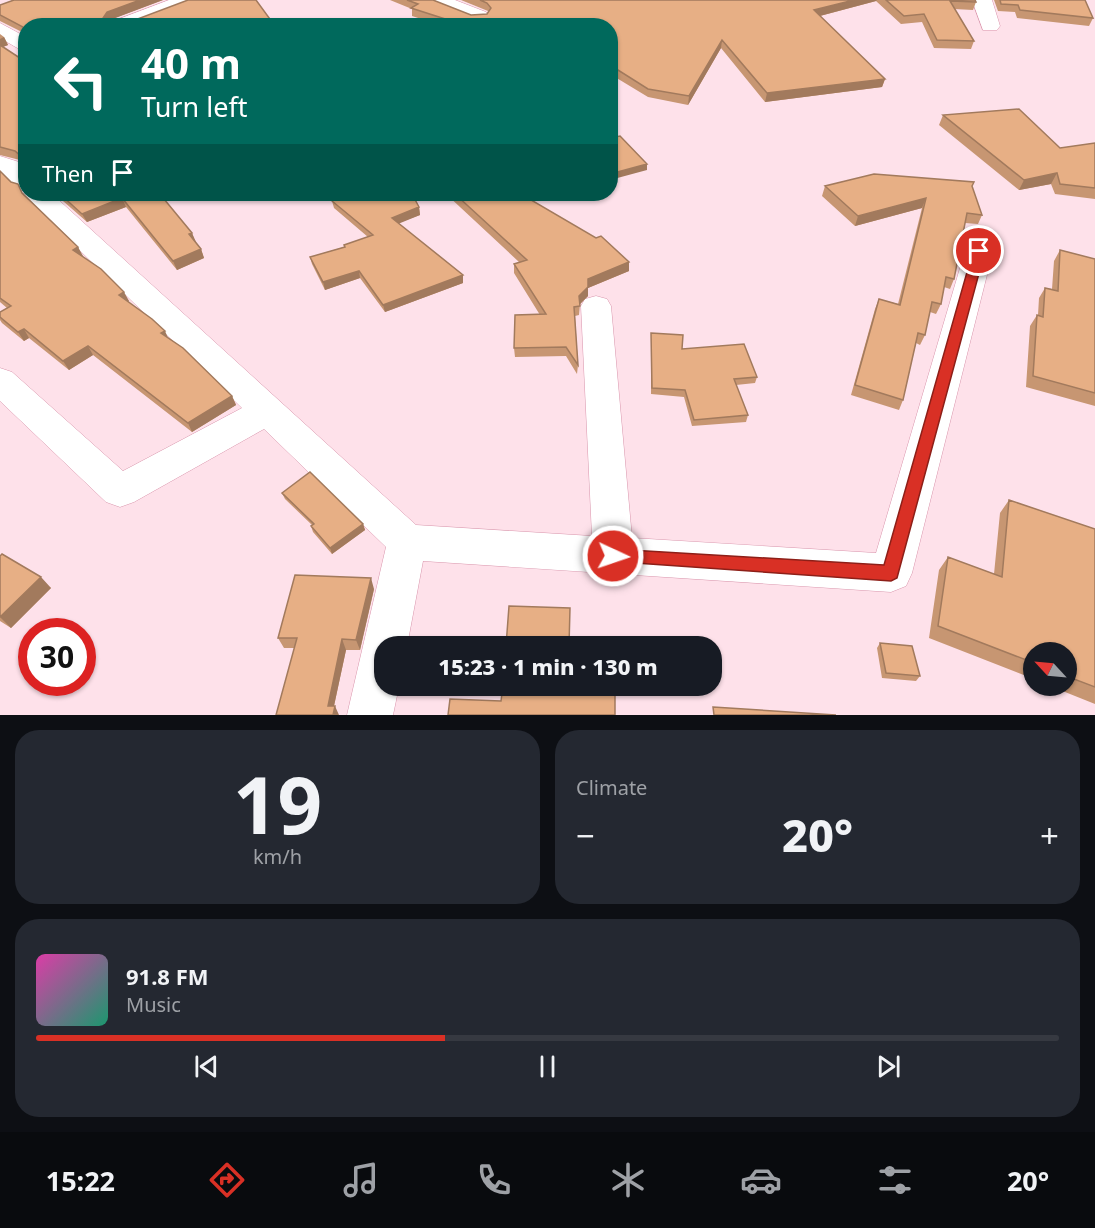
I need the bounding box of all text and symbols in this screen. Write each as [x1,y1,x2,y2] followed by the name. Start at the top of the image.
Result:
[141,34,241,91] text: 40 m
[42,42,120,120] icon: left
[141,88,247,125] text: Turn left
[106,156,139,189] icon: arrive
[42,158,94,188] text: Then
[953,225,1004,276] pin
[962,234,995,267] icon: arrive
[581,524,645,588] position arrow
[18,618,96,696] speed limit sign: 30
[1023,642,1077,696] north arrow
[1023,642,1077,696] map controls
[438,651,658,681] text: 15:23 · 1 min · 130 m
[233,751,322,857] text: 19
[576,774,647,801] text: Climate
[782,804,853,865] text: 20°
[576,813,595,858] text: −
[1040,813,1059,858] text: +
[253,843,302,870] text: km/h
[126,961,208,991] text: 91.8 FM
[126,991,181,1018] text: Music
[190,1050,223,1083] icon: previous
[531,1050,564,1083] icon: pause
[872,1050,905,1083] icon: next
[206,1159,248,1201] icon: directions
[340,1159,382,1201] icon: music
[473,1159,515,1201] icon: phone
[607,1159,649,1201] icon: climate
[740,1159,782,1201] icon: car
[874,1159,916,1201] icon: filters
[46,1162,115,1199] text: 15:22
[1007,1162,1049,1199] text: 20°

